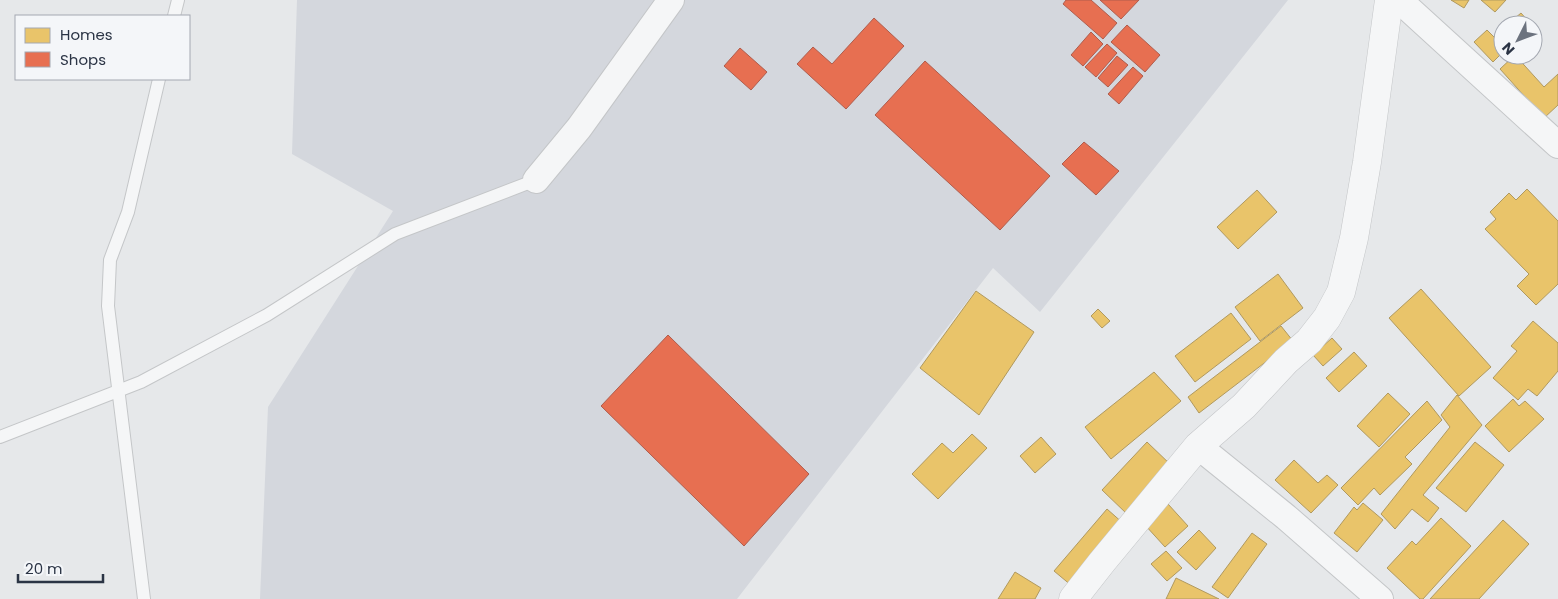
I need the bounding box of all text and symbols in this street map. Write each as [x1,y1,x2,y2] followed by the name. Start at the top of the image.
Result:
[15,15,190,80] legend
[1493,15,1543,65] north arrow
[60,24,113,45] text: Homes
[1497,38,1519,59] text: N
[60,49,106,70] text: Shops
[18,552,102,584] scale bar
[25,558,63,579] text: 20 m

